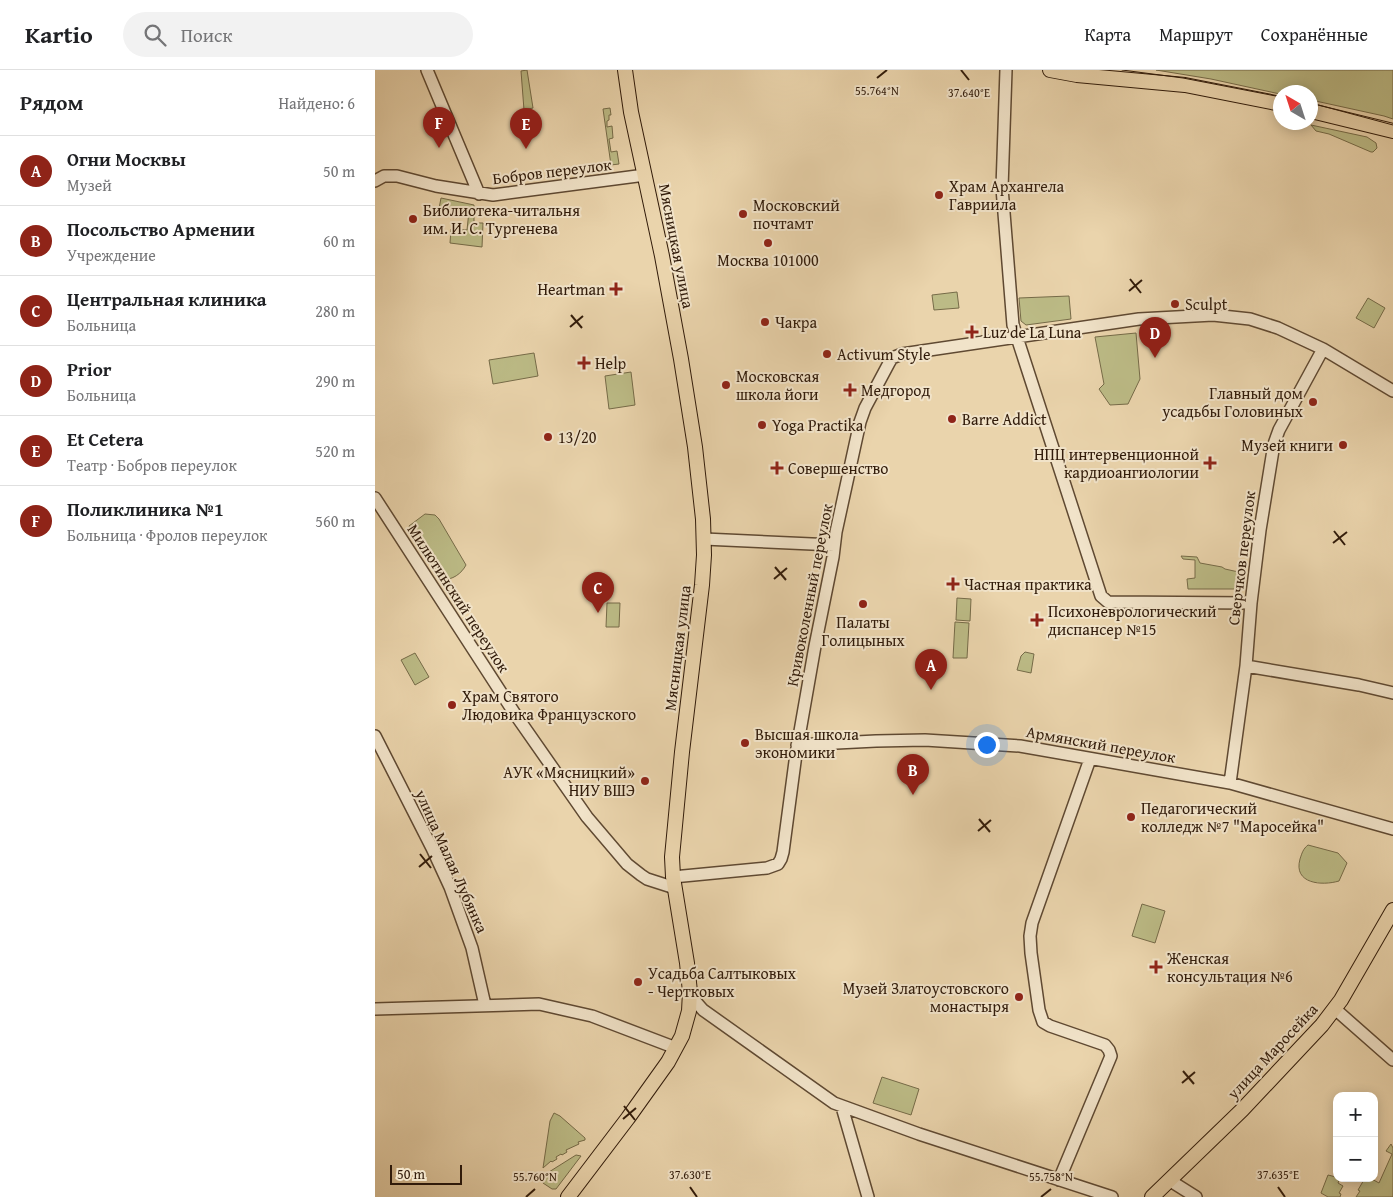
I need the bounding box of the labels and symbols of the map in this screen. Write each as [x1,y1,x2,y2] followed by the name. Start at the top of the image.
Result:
[855,82,899,99] text: 55.764°N
[948,84,990,101] text: 37.640°E
[1273,85,1318,130] north arrow
[423,107,455,148] pin: F
[510,108,542,149] pin: E
[491,152,613,190] street label: Бобров переулок
[949,174,1065,216] place label: Храм Архангела Гавриила
[653,182,701,311] street label: Мясницкая улица
[933,189,945,201] marker: Храм Архангела Гавриила
[753,193,840,235] place label: Московский почтамт
[423,198,580,240] place label: Библиотека-читальня им. И. С. Тургенева
[737,208,749,220] marker: Московский почтамт
[407,213,419,225] marker: Библиотека-читальня им. И. С. Тургенева
[762,237,774,249] marker: Москва 101000
[717,248,819,272] place label: Москва 101000
[537,277,605,301] place label: Heartman
[609,282,623,296] marker: Heartman
[1185,292,1228,316] place label: Sculpt
[1169,298,1181,310] marker: Sculpt
[775,310,817,334] place label: Чакра
[759,316,771,328] marker: Чакра
[1139,317,1171,358] pin: D
[983,320,1082,344] place label: Luz de La Luna
[965,325,979,339] marker: Luz de La Luna
[837,342,931,366] place label: Activum Style
[821,348,833,360] marker: Activum Style
[595,351,627,375] place label: Help
[577,356,591,370] marker: Help
[736,364,819,406] place label: Московская школа йоги
[861,378,930,402] place label: Медгород
[720,379,732,391] marker: Московская школа йоги
[1161,381,1304,423] place label: Главный дом усадьбы Головиных
[843,383,857,397] marker: Медгород
[1307,396,1319,408] marker: Главный дом усадьбы Головиных
[962,407,1047,431] place label: Barre Addict
[772,413,864,437] place label: Yoga Practika
[946,413,958,425] marker: Barre Addict
[756,419,768,431] marker: Yoga Practika
[558,425,597,449] place label: 13/20
[542,431,554,443] marker: 13/20
[1241,433,1333,457] place label: Музей книги
[1337,439,1349,451] marker: Музей книги
[1034,442,1199,484] place label: НПЦ интервенционной кардиоангиологии
[788,456,889,480] place label: Совершенство
[1203,456,1217,470] marker: НПЦ интервенционной кардиоангиологии
[770,461,784,475] marker: Совершенство
[1221,489,1261,627] street label: Сверчков переулок
[779,501,839,688] street label: Кривоколенный переулок
[402,519,517,678] street label: Милютинский переулок
[582,572,614,613] pin: C
[964,572,1092,596] place label: Частная практика
[946,577,960,591] marker: Частная практика
[657,583,697,712] street label: Мясницкая улица
[857,598,869,610] marker: Палаты Голицыных
[1048,599,1217,641] place label: Психоневрологический диспансер №15
[821,610,905,652] place label: Палаты Голицыных
[1030,613,1044,627] marker: Психоневрологический диспансер №15
[915,649,947,690] pin: A
[462,684,636,726] place label: Храм Святого Людовика Французского
[446,699,458,711] marker: Храм Святого Людовика Французского
[1024,719,1178,769] street label: Армянский переулок
[755,722,859,764] place label: Высшая школа экономики
[974,732,1000,758] your location
[739,737,751,749] marker: Высшая школа экономики
[897,754,929,795] pin: B
[503,760,635,802] place label: АУК «Мясницкий» НИУ ВШЭ
[639,775,651,787] marker: АУК «Мясницкий» НИУ ВШЭ
[409,784,495,937] street label: улица Малая Лубянка
[1141,796,1324,838] place label: Педагогический колледж №7 "Маросейка"
[1125,811,1137,823] marker: Педагогический колледж №7 "Маросейка"
[1166,946,1293,988] place label: Женская консультация №6
[1149,960,1163,974] marker: Женская консультация №6
[648,961,797,1003] place label: Усадьба Салтыковых - Чертковых
[632,976,644,988] marker: Усадьба Салтыковых - Чертковых
[843,976,1009,1018] place label: Музей Златоустовского монастыря
[1013,991,1025,1003] marker: Музей Златоустовского монастыря
[1220,997,1323,1105] street label: улица Маросейка
[390,1162,463,1185] scale bar
[669,1166,711,1183] text: 37.630°E
[1257,1166,1299,1183] text: 37.635°E
[513,1168,557,1185] text: 55.760°N
[1029,1168,1073,1185] text: 55.758°N

